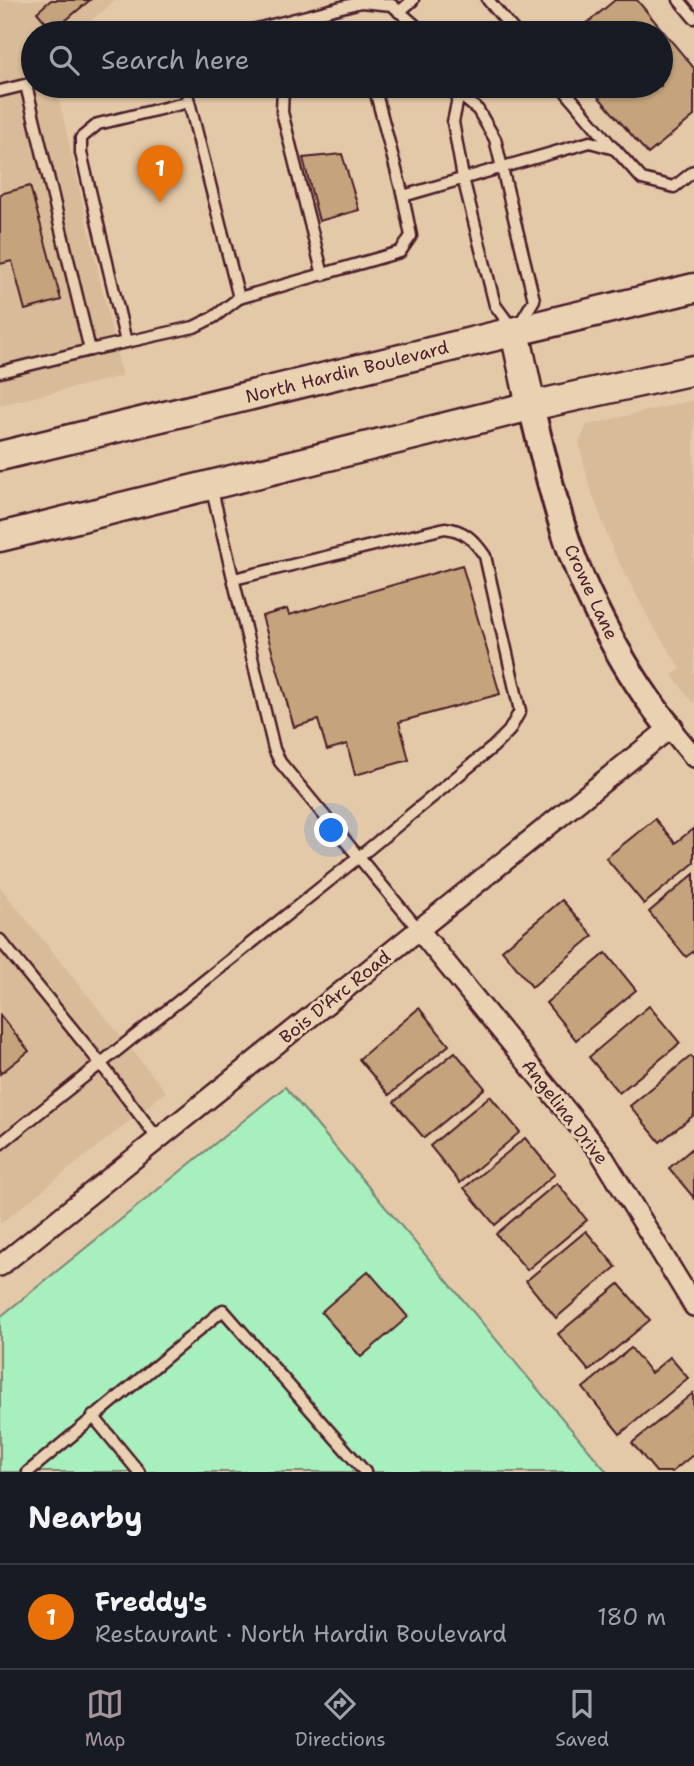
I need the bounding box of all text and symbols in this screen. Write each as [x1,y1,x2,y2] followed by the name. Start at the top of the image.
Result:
[21,21,673,98] search box
[45,41,83,79] icon: search
[101,42,250,77] text: Search here
[137,145,183,203] pin: 1
[243,335,451,409] street label: North Hardin Boulevard
[558,540,624,644] street label: Crowe Lane
[314,813,348,847] your location
[274,945,396,1049] street label: Bois D'Arc Road
[516,1054,614,1170] street label: Angelina Drive
[28,1497,143,1538] text: Nearby
[95,1584,207,1619] text: Freddy's
[46,1602,56,1632] text: 1
[597,1602,666,1632] text: 180 m
[95,1619,507,1649] text: Restaurant · North Hardin Boulevard
[85,1685,125,1752] tab: Map
[295,1685,386,1752] tab: Directions
[555,1685,609,1752] tab: Saved

